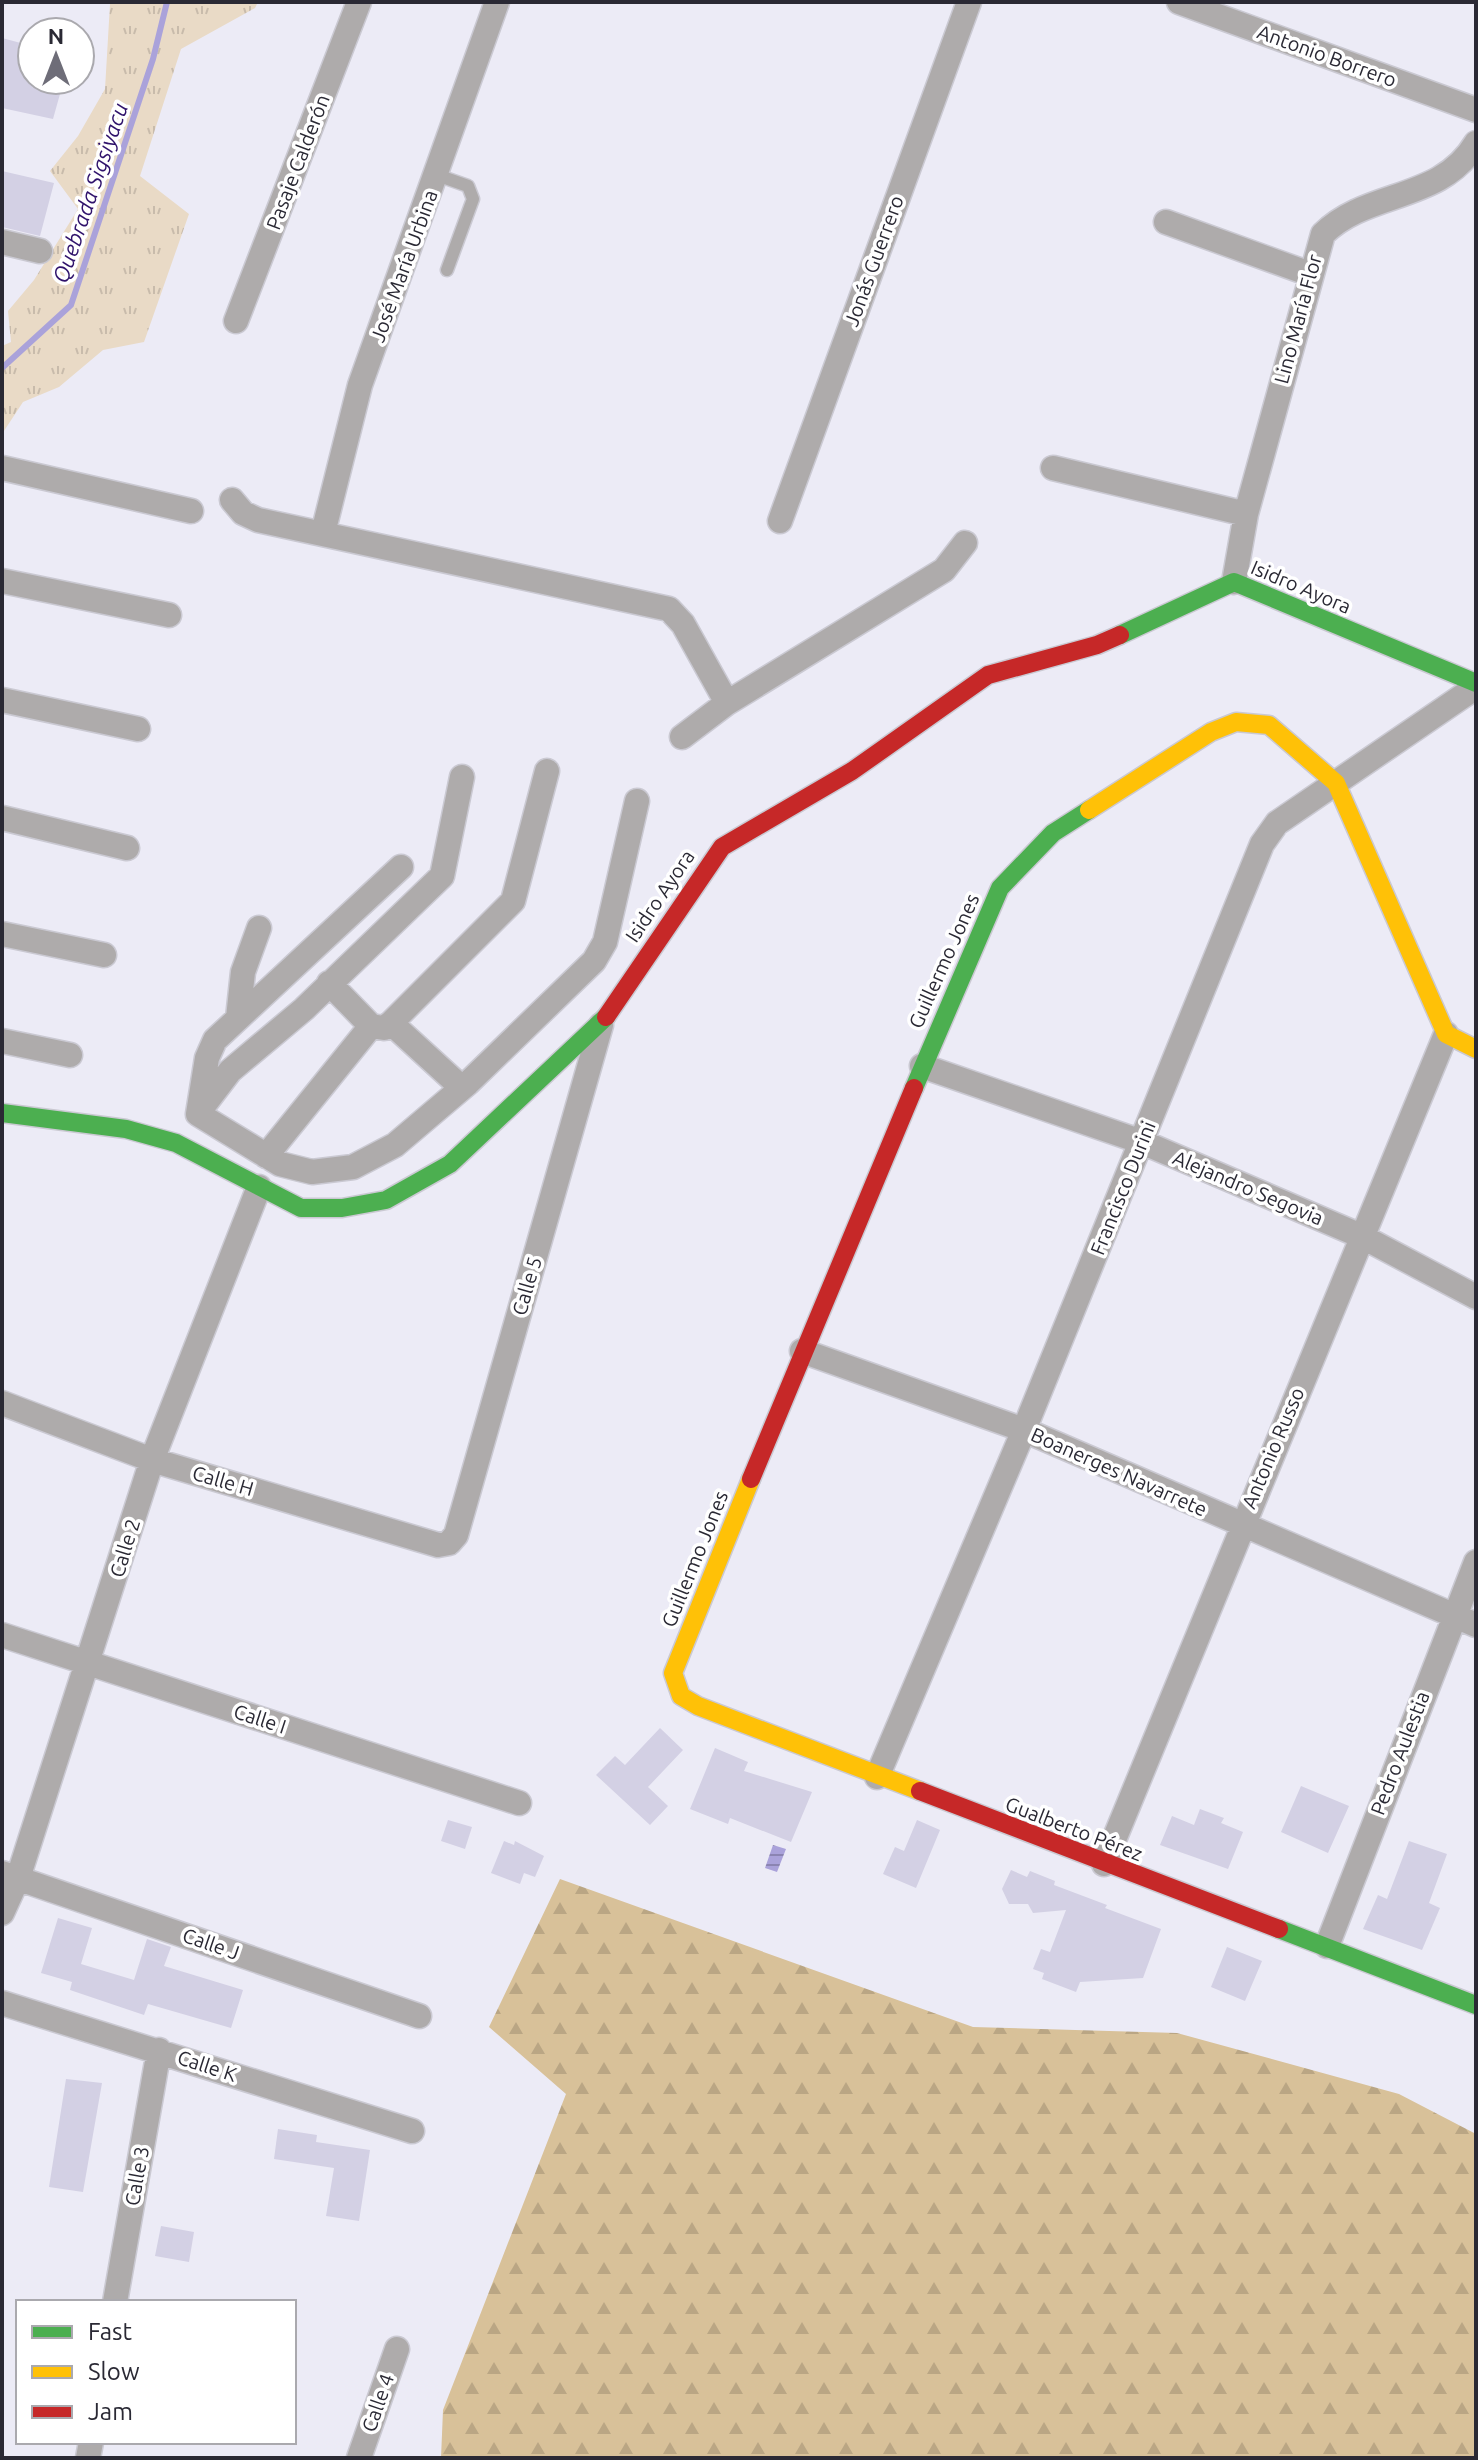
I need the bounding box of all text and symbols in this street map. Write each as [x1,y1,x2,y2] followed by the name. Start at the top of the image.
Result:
[16,16,96,96] north arrow
[1254,20,1400,91] street label: Antonio Borrero
[48,23,64,48] text: N
[261,91,334,233] street label: Pasaje Calderón
[47,99,132,286] water label: Quebrada Sigsiyacu
[365,187,442,345] street label: José María Urbina
[839,192,908,329] street label: Jonás Guerrero
[1269,251,1326,386] street label: Lino María Flor
[1248,555,1355,618] street label: Isidro Ayora
[620,845,699,946] street label: Isidro Ayora
[904,890,984,1032] street label: Guillermo Jones
[1085,1118,1160,1258] street label: Francisco Durini
[1170,1146,1327,1230] street label: Alejandro Segovia
[507,1254,546,1318] street label: Calle 5
[1237,1384,1308,1512] street label: Antonio Russo
[1028,1422,1211,1521] street label: Boanerges Navarrete
[190,1461,256,1500] street label: Calle H
[657,1487,732,1630] street label: Guillermo Jones
[105,1516,144,1580] street label: Calle 2
[1365,1688,1434,1818] street label: Pedro Aulestia
[231,1699,289,1738] street label: Calle I
[1002,1792,1146,1865] street label: Gualberto Pérez
[180,1923,243,1964] street label: Calle J
[175,2045,240,2086] street label: Calle K
[120,2144,153,2207] street label: Calle 3
[16,2300,296,2444] legend
[88,2318,132,2345] text: Fast
[88,2358,140,2385] text: Slow
[357,2371,398,2435] street label: Calle 4
[88,2398,133,2425] text: Jam

